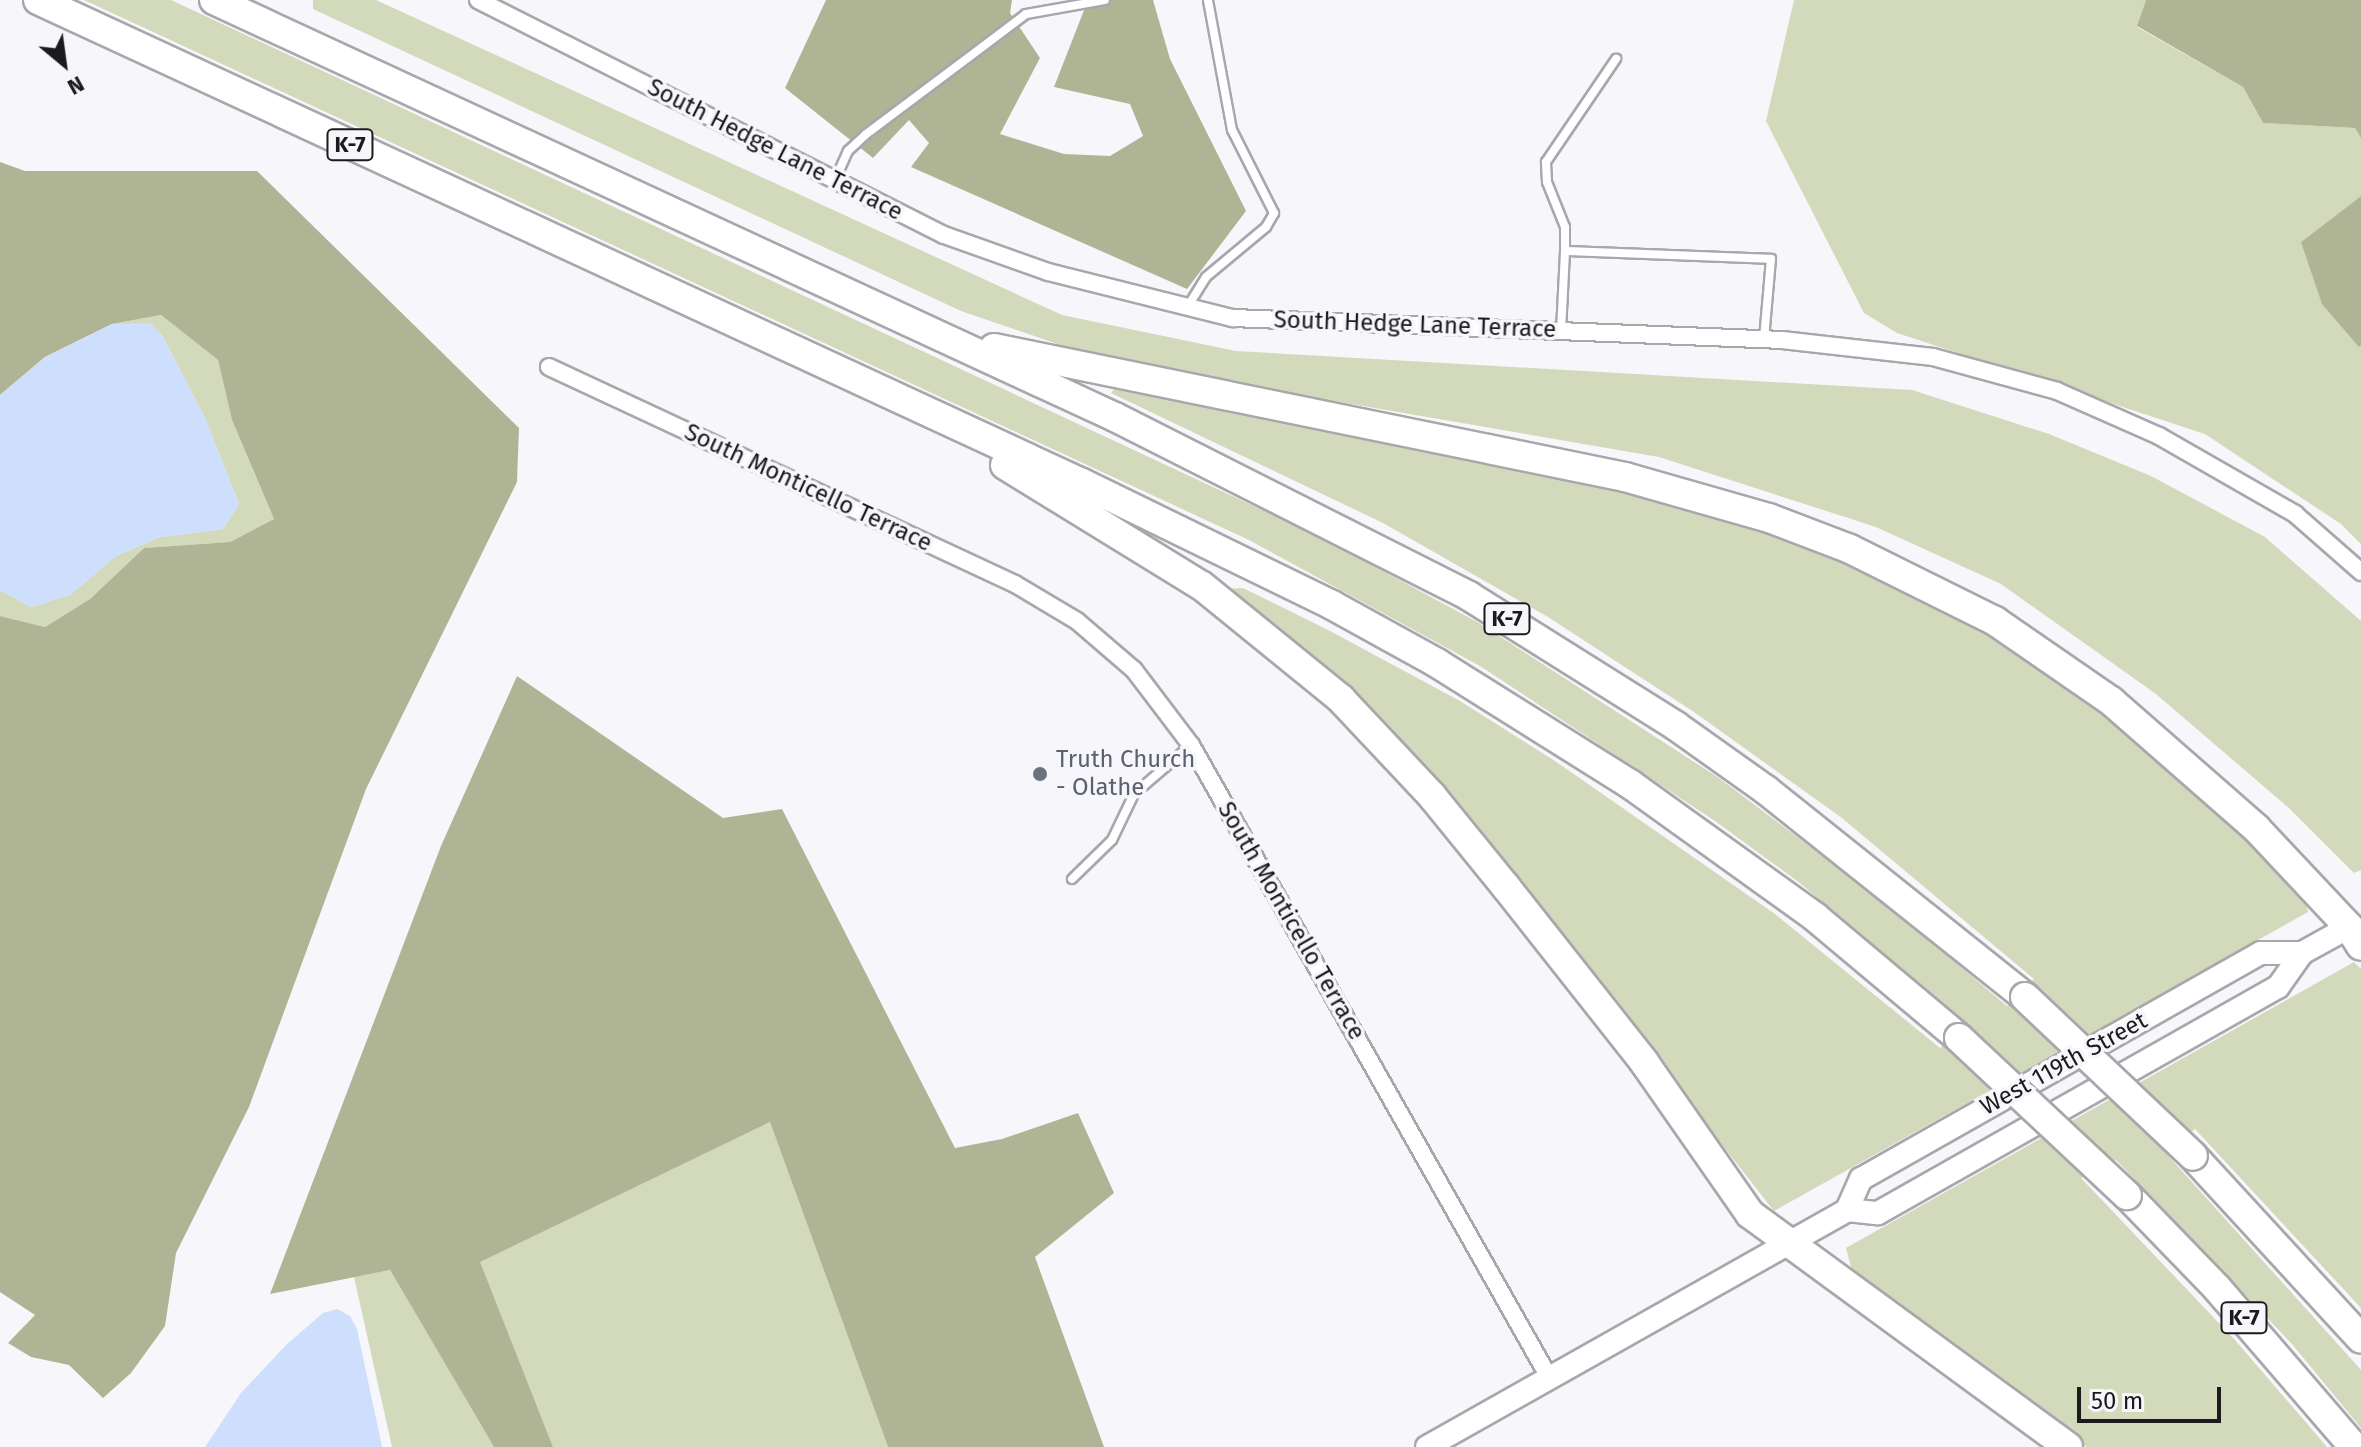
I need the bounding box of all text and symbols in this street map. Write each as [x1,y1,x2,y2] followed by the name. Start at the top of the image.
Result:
[24,24,104,104] north arrow
[63,70,89,101] text: N
[643,73,907,227] street label: South Hedge Lane Terrace
[326,127,374,163] road number: K-7
[1273,306,1557,344] street label: South Hedge Lane Terrace
[680,418,936,558] street label: South Monticello Terrace
[1483,601,1531,637] road number: K-7
[1056,746,1195,802] place label: Truth Church - Olathe
[1031,765,1049,783] marker: Truth Church - Olathe
[1211,797,1371,1045] street label: South Monticello Terrace
[1976,1006,2152,1122] street label: West 119th Street
[2220,1300,2268,1336] road number: K-7
[2081,1371,2225,1421] scale bar
[2091,1387,2143,1415] text: 50 m

